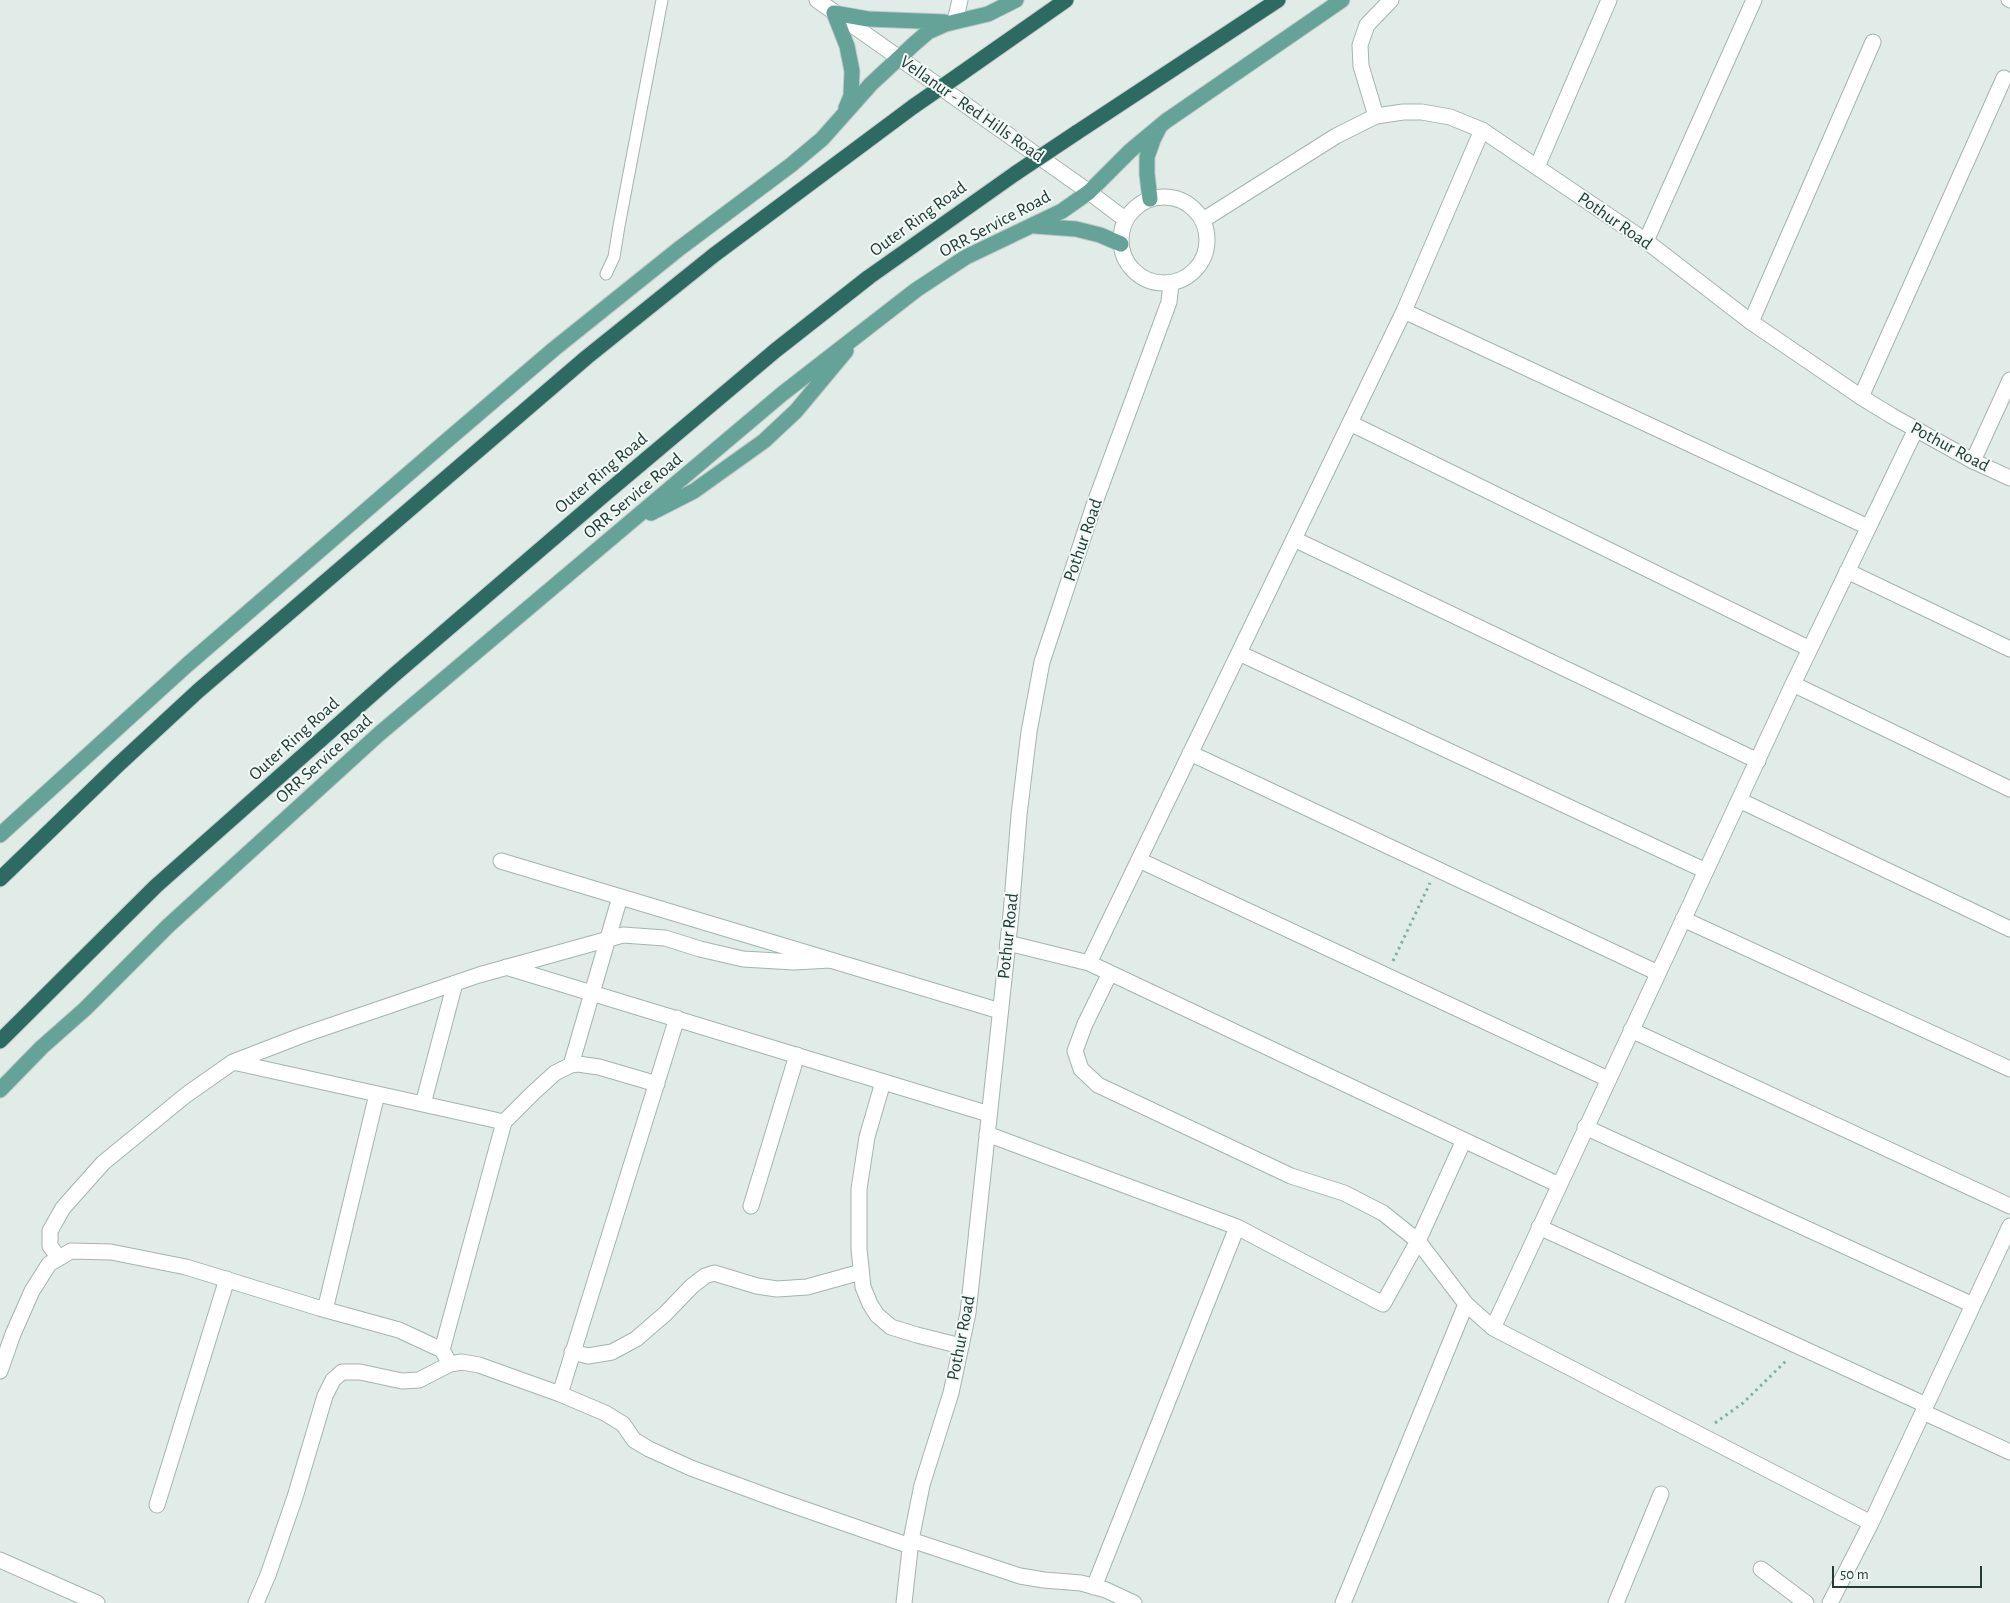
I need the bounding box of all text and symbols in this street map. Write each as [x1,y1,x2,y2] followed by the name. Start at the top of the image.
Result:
[896,51,1048,167] street label: Vellanur - Red Hills Road
[865,177,971,261] street label: Outer Ring Road
[936,186,1054,262] street label: ORR Service Road
[1574,187,1656,255] street label: Pothur Road
[1907,417,1993,477] street label: Pothur Road
[550,428,652,518] street label: Outer Ring Road
[579,448,687,544] street label: ORR Service Road
[1059,496,1107,584] street label: Pothur Road
[244,693,344,785] street label: Outer Ring Road
[271,710,377,808] street label: ORR Service Road
[993,892,1023,980] street label: Pothur Road
[942,1294,980,1382] street label: Pothur Road
[1835,1556,1985,1588] scale bar
[1840,1567,1869,1582] text: 50 m

